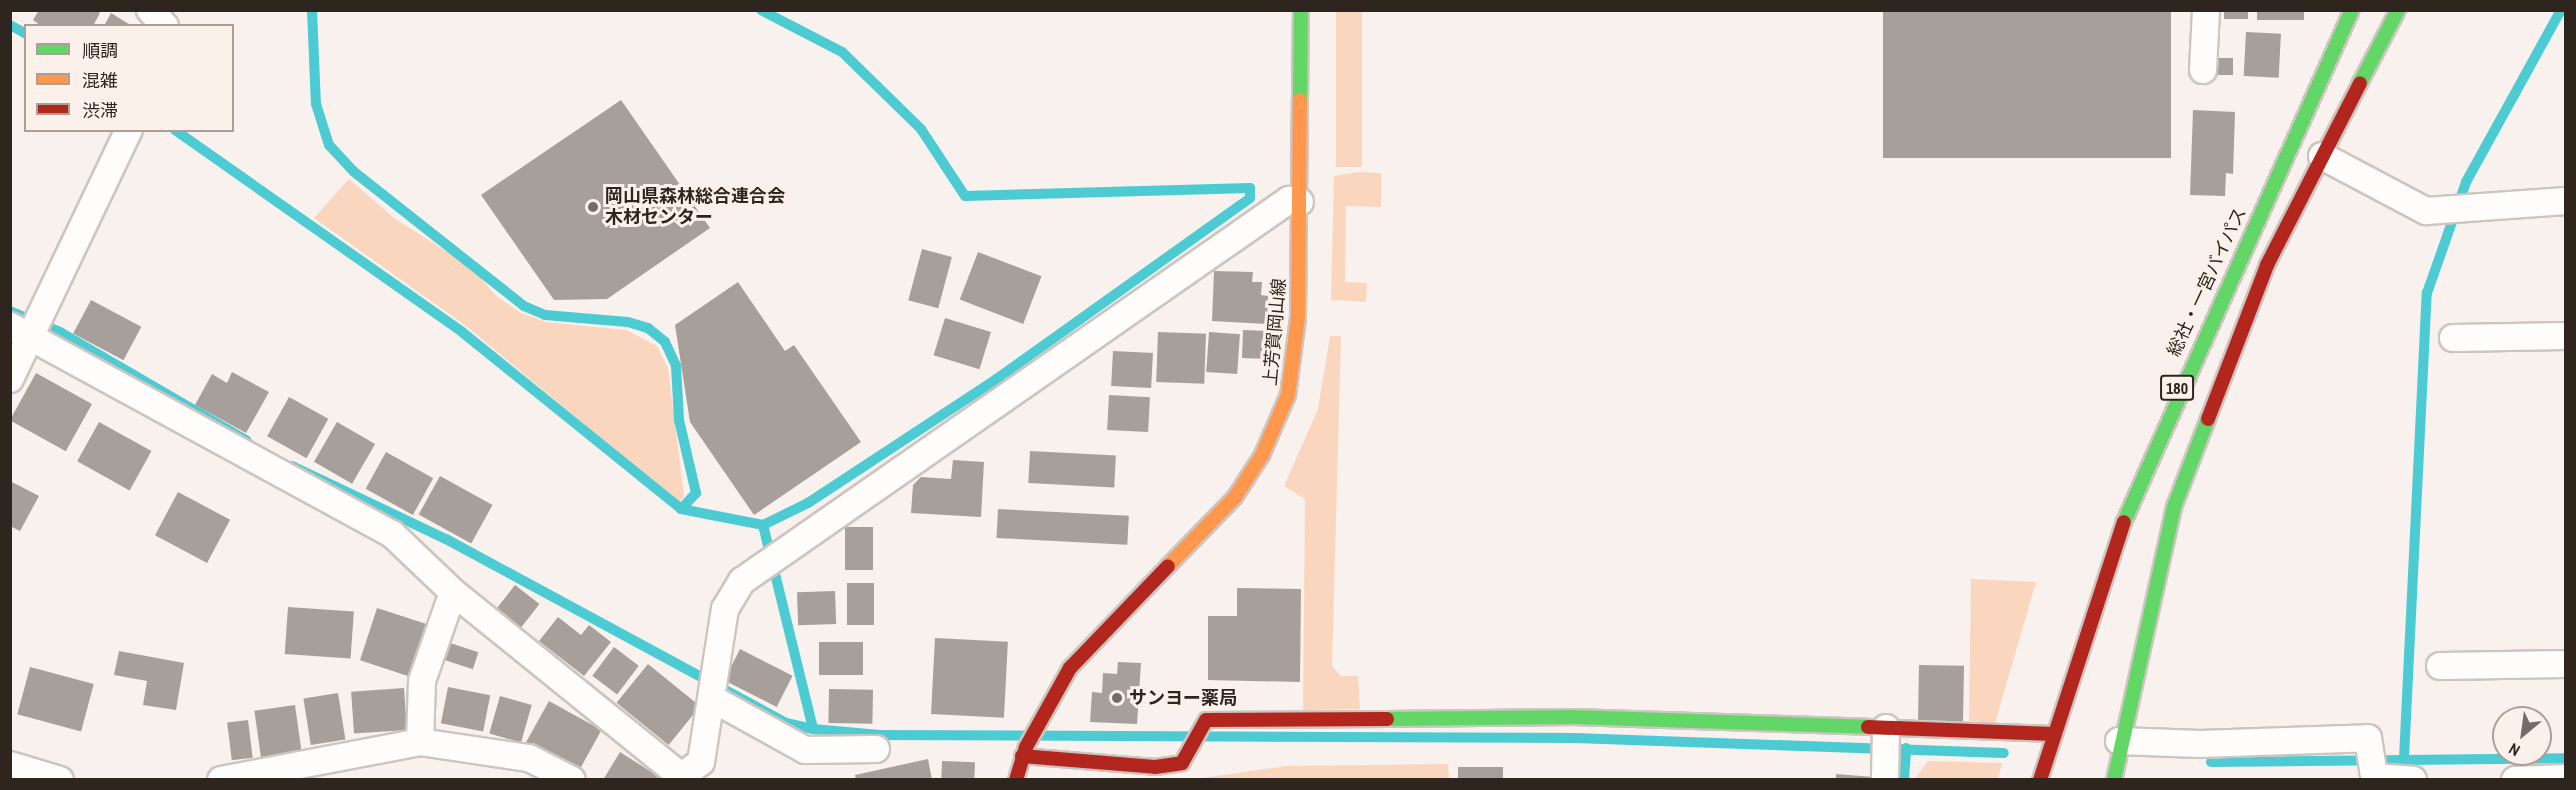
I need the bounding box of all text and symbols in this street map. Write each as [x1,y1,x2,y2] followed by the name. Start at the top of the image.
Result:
[24,24,234,132] legend
[82,38,118,63] text: 順調
[82,68,118,93] text: 混雑
[82,98,118,123] text: 渋滞
[605,186,785,228] place label: 岡山県森林総合連合会 木材センター
[586,200,600,214] marker: 岡山県森林総合連合会 木材センター
[2163,204,2251,360] street label: 総社・一宮バイパス
[1260,277,1290,387] street label: 上芳賀岡山線
[2159,375,2195,401] road number: 180
[1129,687,1237,709] place label: サンヨー薬局
[1110,691,1124,705] marker: サンヨー薬局
[2492,706,2552,766] north arrow
[2505,738,2524,762] text: N

